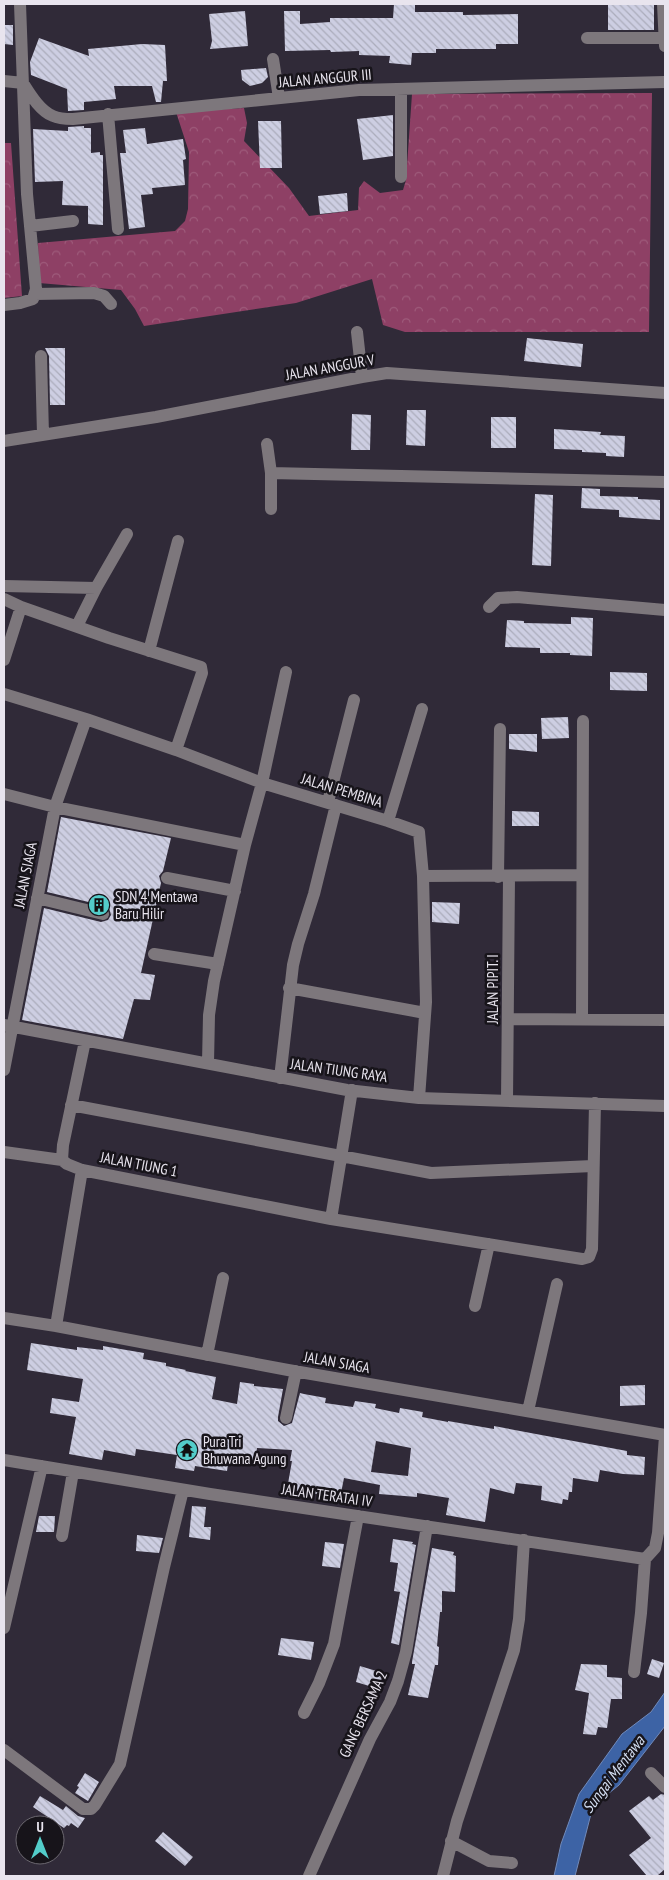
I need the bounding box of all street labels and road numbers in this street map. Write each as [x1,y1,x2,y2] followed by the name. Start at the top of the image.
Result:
[277,64,372,92] street label: JALAN ANGGUR III
[283,350,376,384] street label: JALAN ANGGUR V
[298,768,386,812] street label: JALAN PEMBINA
[9,840,41,910] street label: JALAN SIAGA
[483,954,502,1025] street label: JALAN PIPIT. I
[288,1054,390,1086] street label: JALAN TIUNG RAYA
[98,1147,179,1181] street label: JALAN TIUNG 1
[302,1347,372,1377] street label: JALAN SIAGA
[279,1479,374,1511] street label: JALAN TERATAI IV
[335,1668,391,1760] street label: GANG BERSAMA 2

